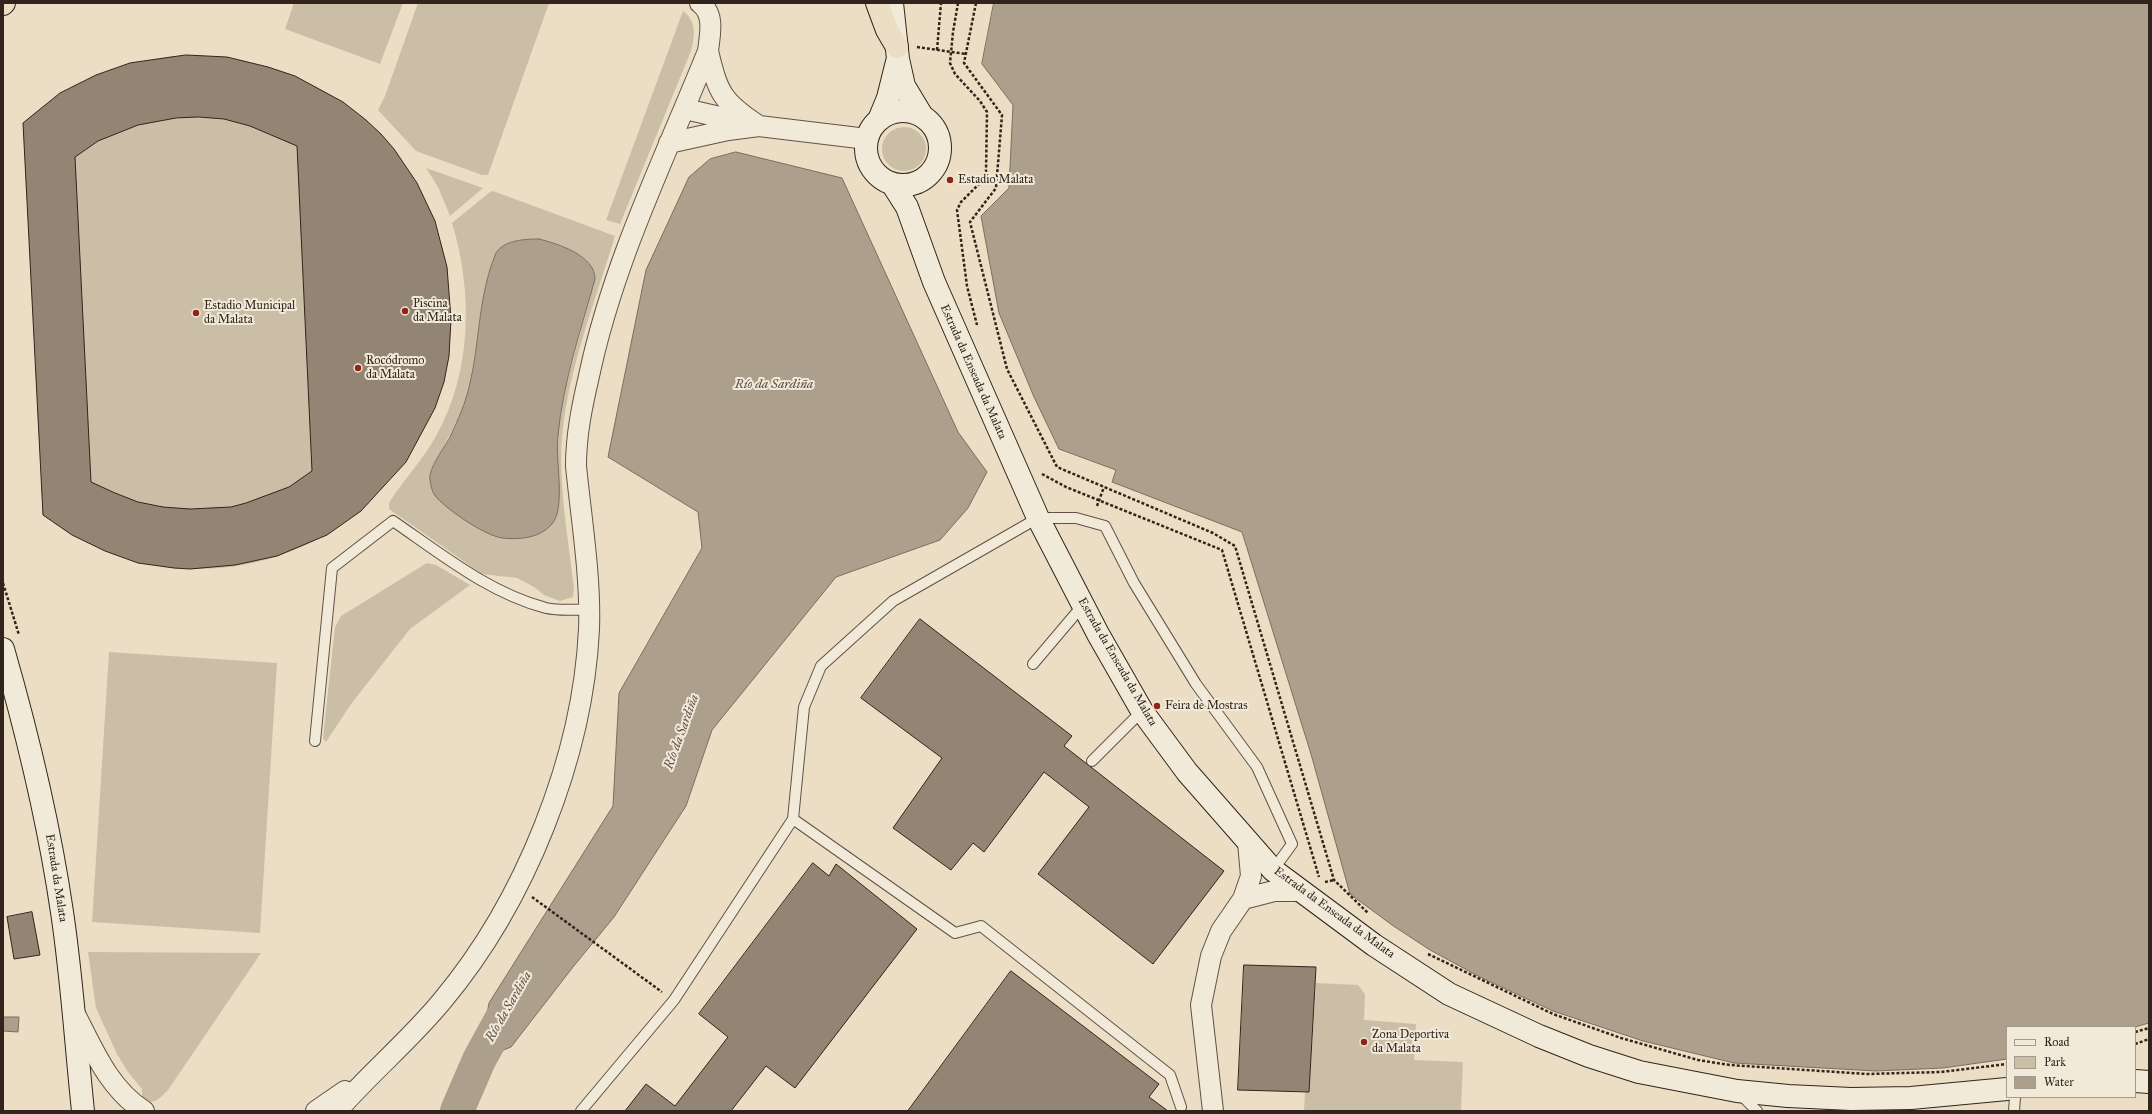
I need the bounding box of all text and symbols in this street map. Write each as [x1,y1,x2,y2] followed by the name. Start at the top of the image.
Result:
[958,173,1033,187] place label: Estadio Malata
[945,175,955,185] marker: Estadio Malata
[413,297,462,325] place label: Piscina da Malata
[204,299,295,327] place label: Estadio Municipal da Malata
[937,302,1009,442] street label: Estrada da Enseada da Malata
[400,306,410,316] marker: Piscina da Malata
[191,308,201,318] marker: Estadio Municipal da Malata
[366,354,424,382] place label: Rocódromo da Malata
[353,363,363,373] marker: Rocódromo da Malata
[735,377,813,393] water label: Río da Sardiña
[1074,595,1160,729] street label: Estrada da Enseada da Malata
[661,693,703,771] water label: Río da Sardiña
[1165,699,1248,713] place label: Feira de Mostras
[1152,701,1162,711] marker: Feira de Mostras
[42,833,70,923] street label: Estrada da Malata
[1271,864,1397,962] street label: Estrada da Enseada da Malata
[483,969,535,1045] water label: Río da Sardiña
[2006,1026,2136,1098] legend
[1372,1028,1449,1056] place label: Zona Deportiva da Malata
[2044,1035,2070,1049] text: Road
[1359,1037,1369,1047] marker: Zona Deportiva da Malata
[2044,1055,2066,1069] text: Park
[2044,1075,2074,1089] text: Water

